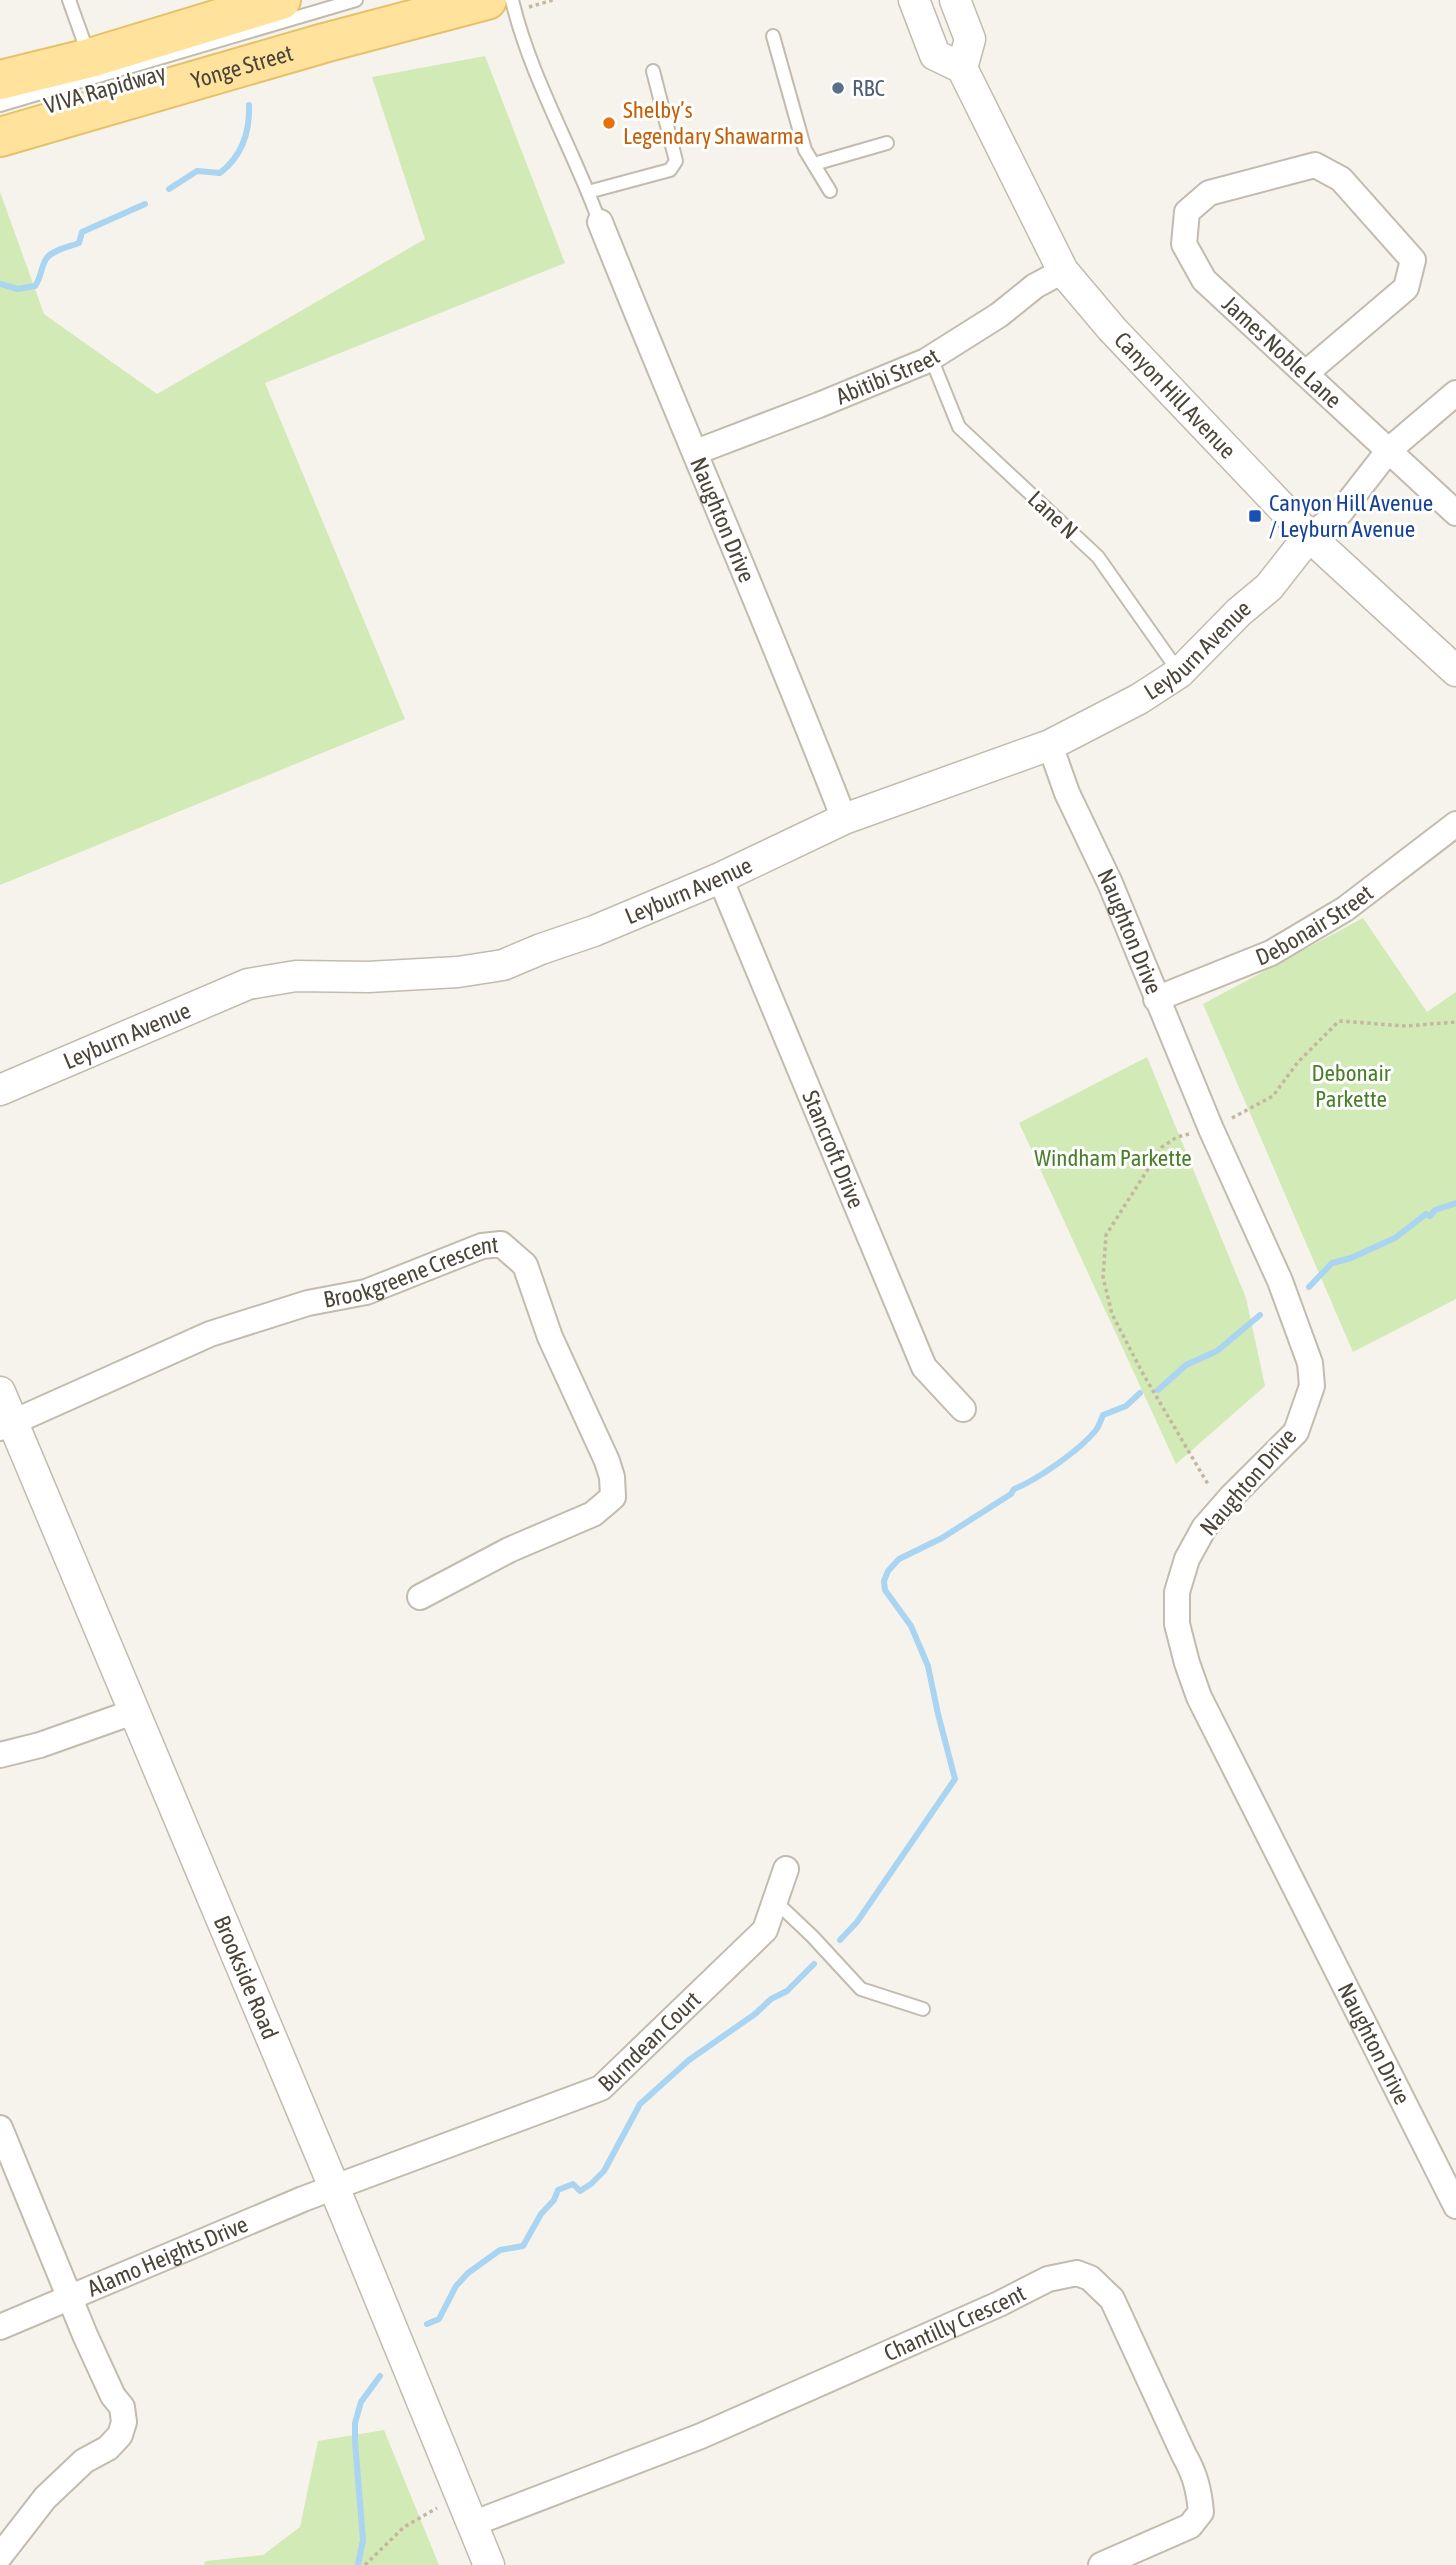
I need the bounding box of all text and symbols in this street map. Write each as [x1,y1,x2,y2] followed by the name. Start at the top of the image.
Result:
[188,40,296,94] street label: Yonge Street
[41,59,169,119] street label: VIVA Rapidway
[852,75,885,101] place label: RBC
[830,80,846,96] marker: RBC
[623,97,804,149] place label: Shelby’s Legendary Shawarma
[601,115,617,131] marker: Shelby’s Legendary Shawarma
[1217,291,1347,413] street label: James Noble Lane
[1109,327,1241,464] street label: Canyon Hill Avenue
[832,343,944,410] street label: Abitibi Street
[685,454,760,586] street label: Naughton Drive
[1023,486,1083,544] street label: Lane N
[1269,490,1433,542] place label: Canyon Hill Avenue / Leyburn Avenue
[1247,508,1263,524] marker: Canyon Hill Avenue / Leyburn Avenue
[1139,595,1256,705] street label: Leyburn Avenue
[621,852,756,929] street label: Leyburn Avenue
[1092,865,1167,998] street label: Naughton Drive
[1252,880,1378,971] street label: Debonair Street
[60,997,194,1074] street label: Leyburn Avenue
[1312,1060,1392,1112] park label: Debonair Parkette
[797,1087,869,1212] street label: Stancroft Drive
[1034,1145,1192,1171] park label: Windham Parkette
[321,1231,500,1313] street label: Brookgreene Crescent
[1195,1423,1301,1541] street label: Naughton Drive
[209,1912,283,2043] street label: Brookside Road
[1332,1978,1415,2109] street label: Naughton Drive
[593,1986,706,2097] street label: Burndean Court
[84,2211,252,2301] street label: Alamo Heights Drive
[880,2280,1030,2366] street label: Chantilly Crescent

